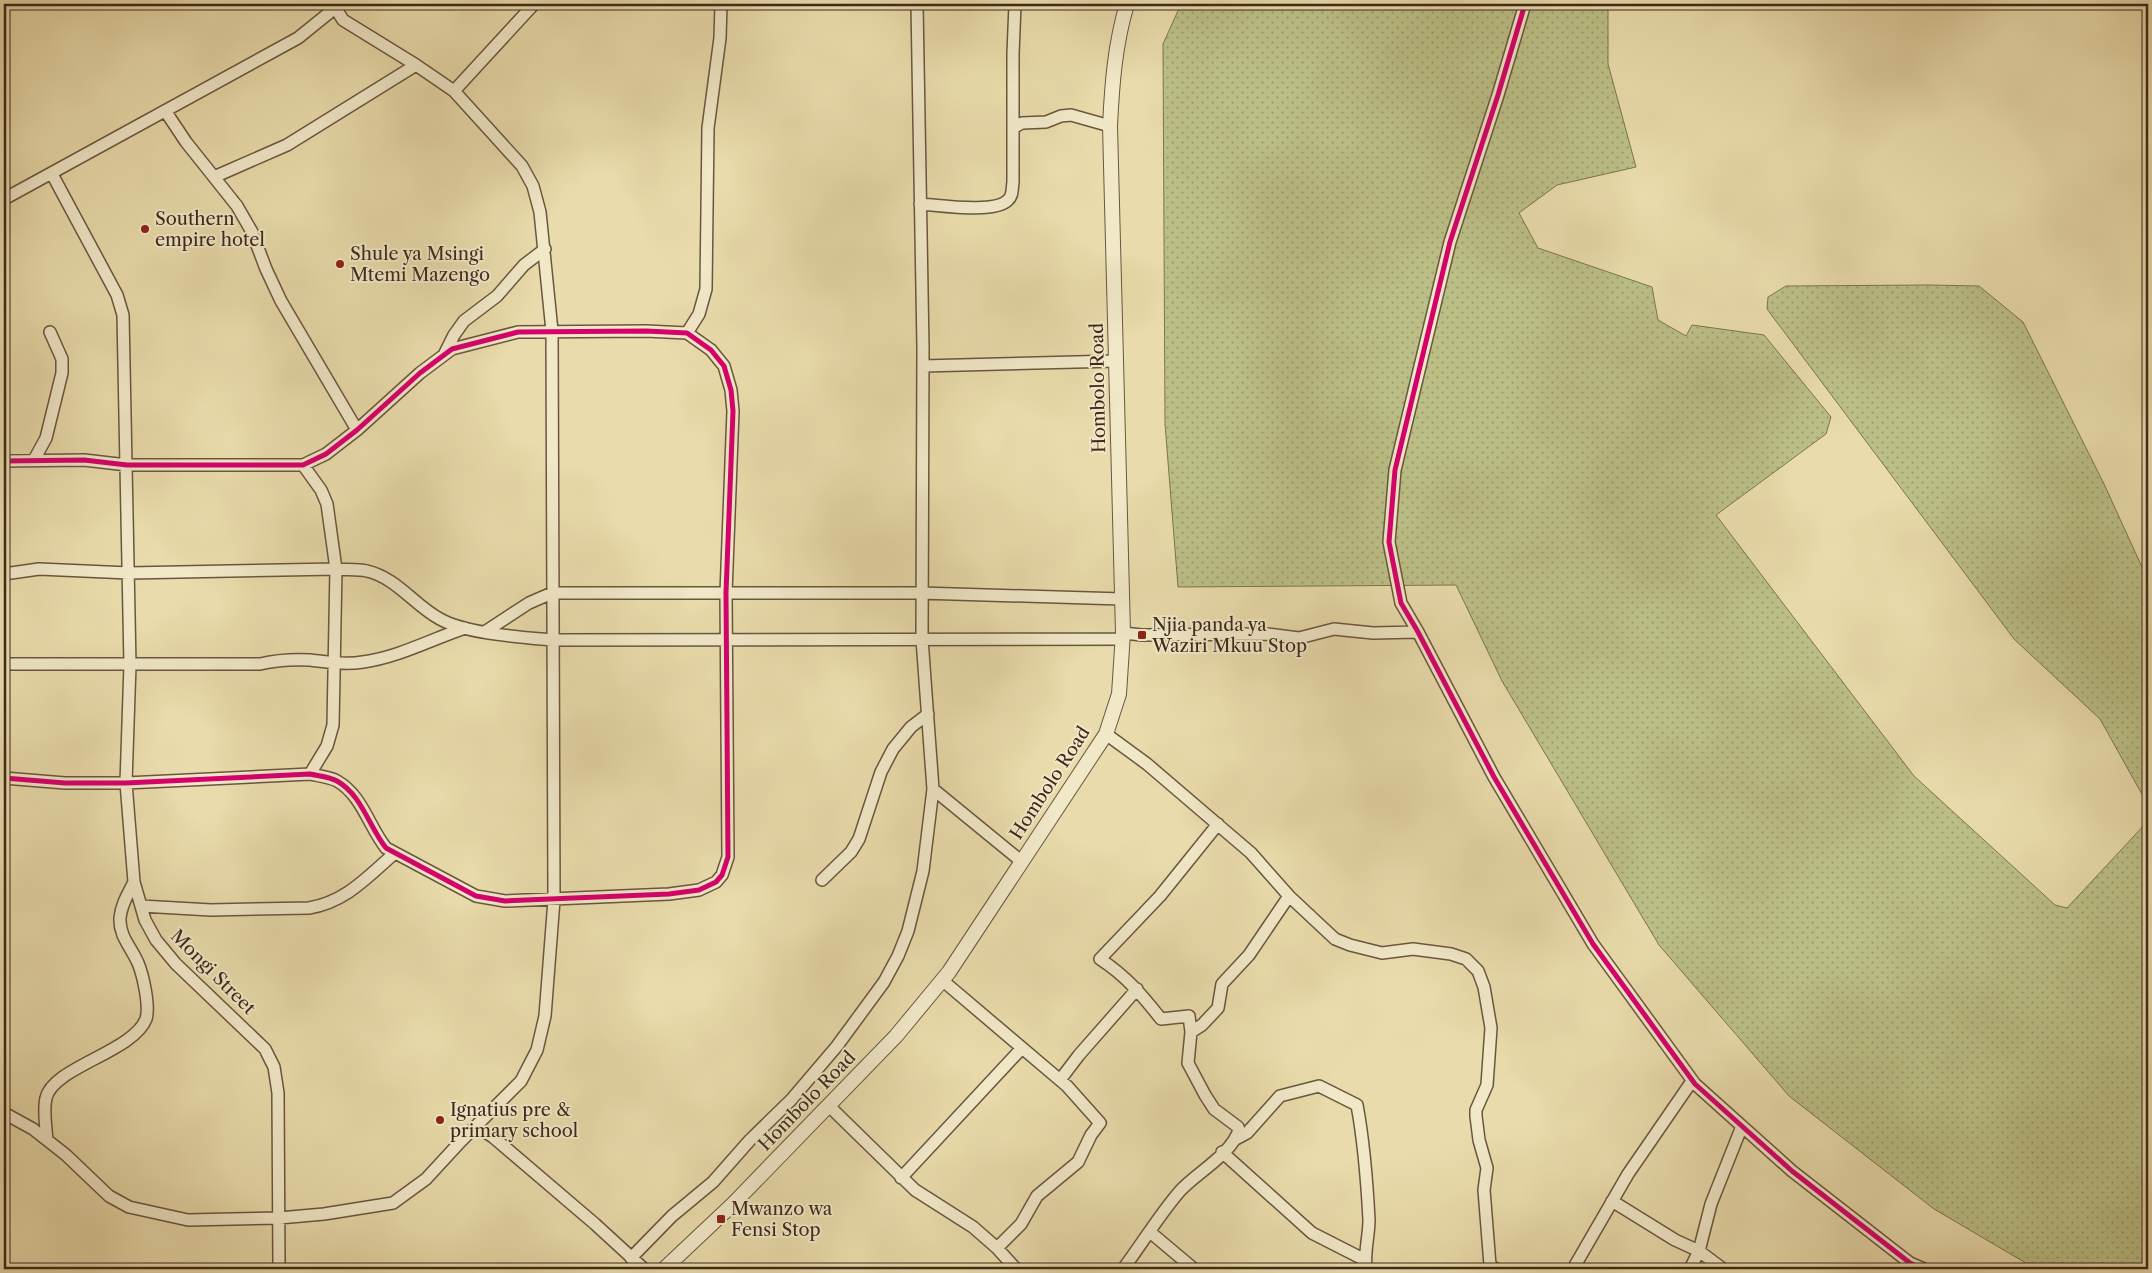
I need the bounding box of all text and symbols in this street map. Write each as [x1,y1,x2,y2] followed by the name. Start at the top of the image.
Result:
[155,208,265,251] place label: Southern empire hotel
[139,223,151,235] marker: Southern empire hotel
[350,243,490,286] place label: Shule ya Msingi Mtemi Mazengo
[334,258,346,270] marker: Shule ya Msingi Mtemi Mazengo
[1086,323,1110,453] street label: Hombolo Road
[1151,614,1307,657] place label: Njia panda ya Waziri Mkuu Stop
[1136,629,1148,641] marker: Njia panda ya Waziri Mkuu Stop
[1005,722,1095,844] street label: Hombolo Road
[166,925,260,1019] street label: Mongi Street
[754,1046,860,1156] street label: Hombolo Road
[450,1099,578,1142] place label: Ignatius pre & primary school
[434,1114,446,1126] marker: Ignatius pre & primary school
[731,1198,833,1241] place label: Mwanzo wa Fensi Stop
[715,1213,727,1225] marker: Mwanzo wa Fensi Stop

